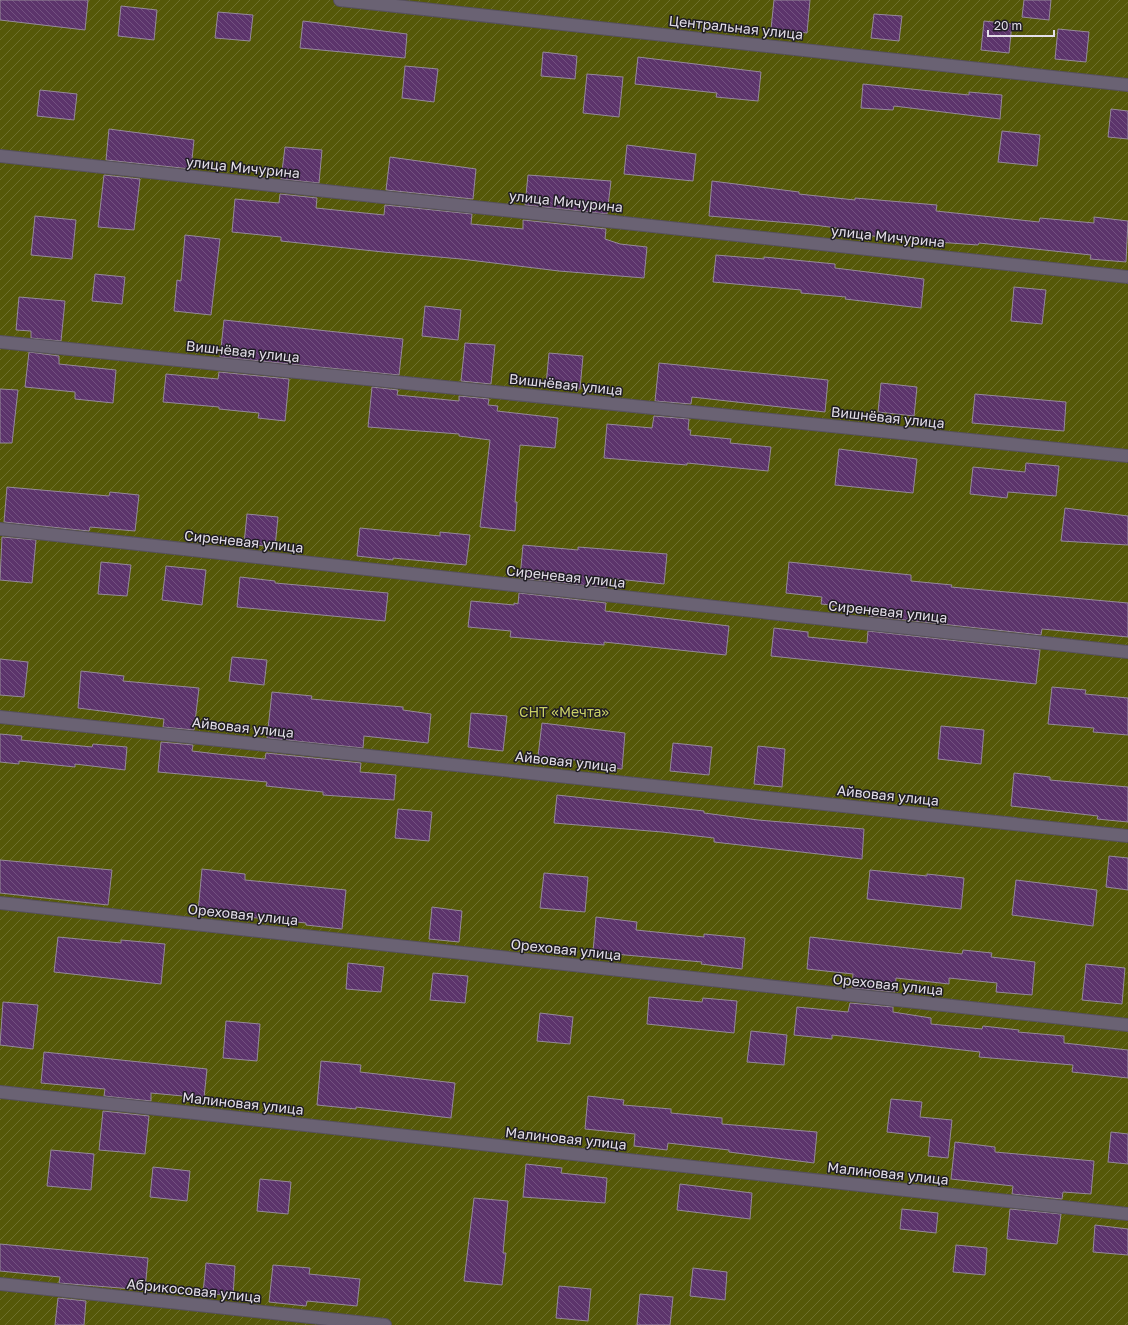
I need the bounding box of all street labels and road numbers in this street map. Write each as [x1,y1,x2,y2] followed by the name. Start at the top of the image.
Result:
[668,11,804,43] street label: Центральная улица
[185,153,301,181] street label: улица Мичурина
[508,187,624,215] street label: улица Мичурина
[830,222,946,250] street label: улица Мичурина
[185,337,301,365] street label: Вишнёвая улица
[508,370,624,398] street label: Вишнёвая улица
[830,403,946,431] street label: Вишнёвая улица
[184,526,304,556] street label: Сиреневая улица
[506,561,626,591] street label: Сиреневая улица
[828,596,948,626] street label: Сиреневая улица
[191,713,295,741] street label: Айвовая улица
[514,747,618,775] street label: Айвовая улица
[836,781,940,809] street label: Айвовая улица
[187,900,299,928] street label: Ореховая улица
[510,935,622,963] street label: Ореховая улица
[832,970,944,998] street label: Ореховая улица
[181,1088,305,1118] street label: Малиновая улица
[504,1123,628,1153] street label: Малиновая улица
[826,1158,950,1188] street label: Малиновая улица
[126,1274,262,1306] street label: Абрикосовая улица

